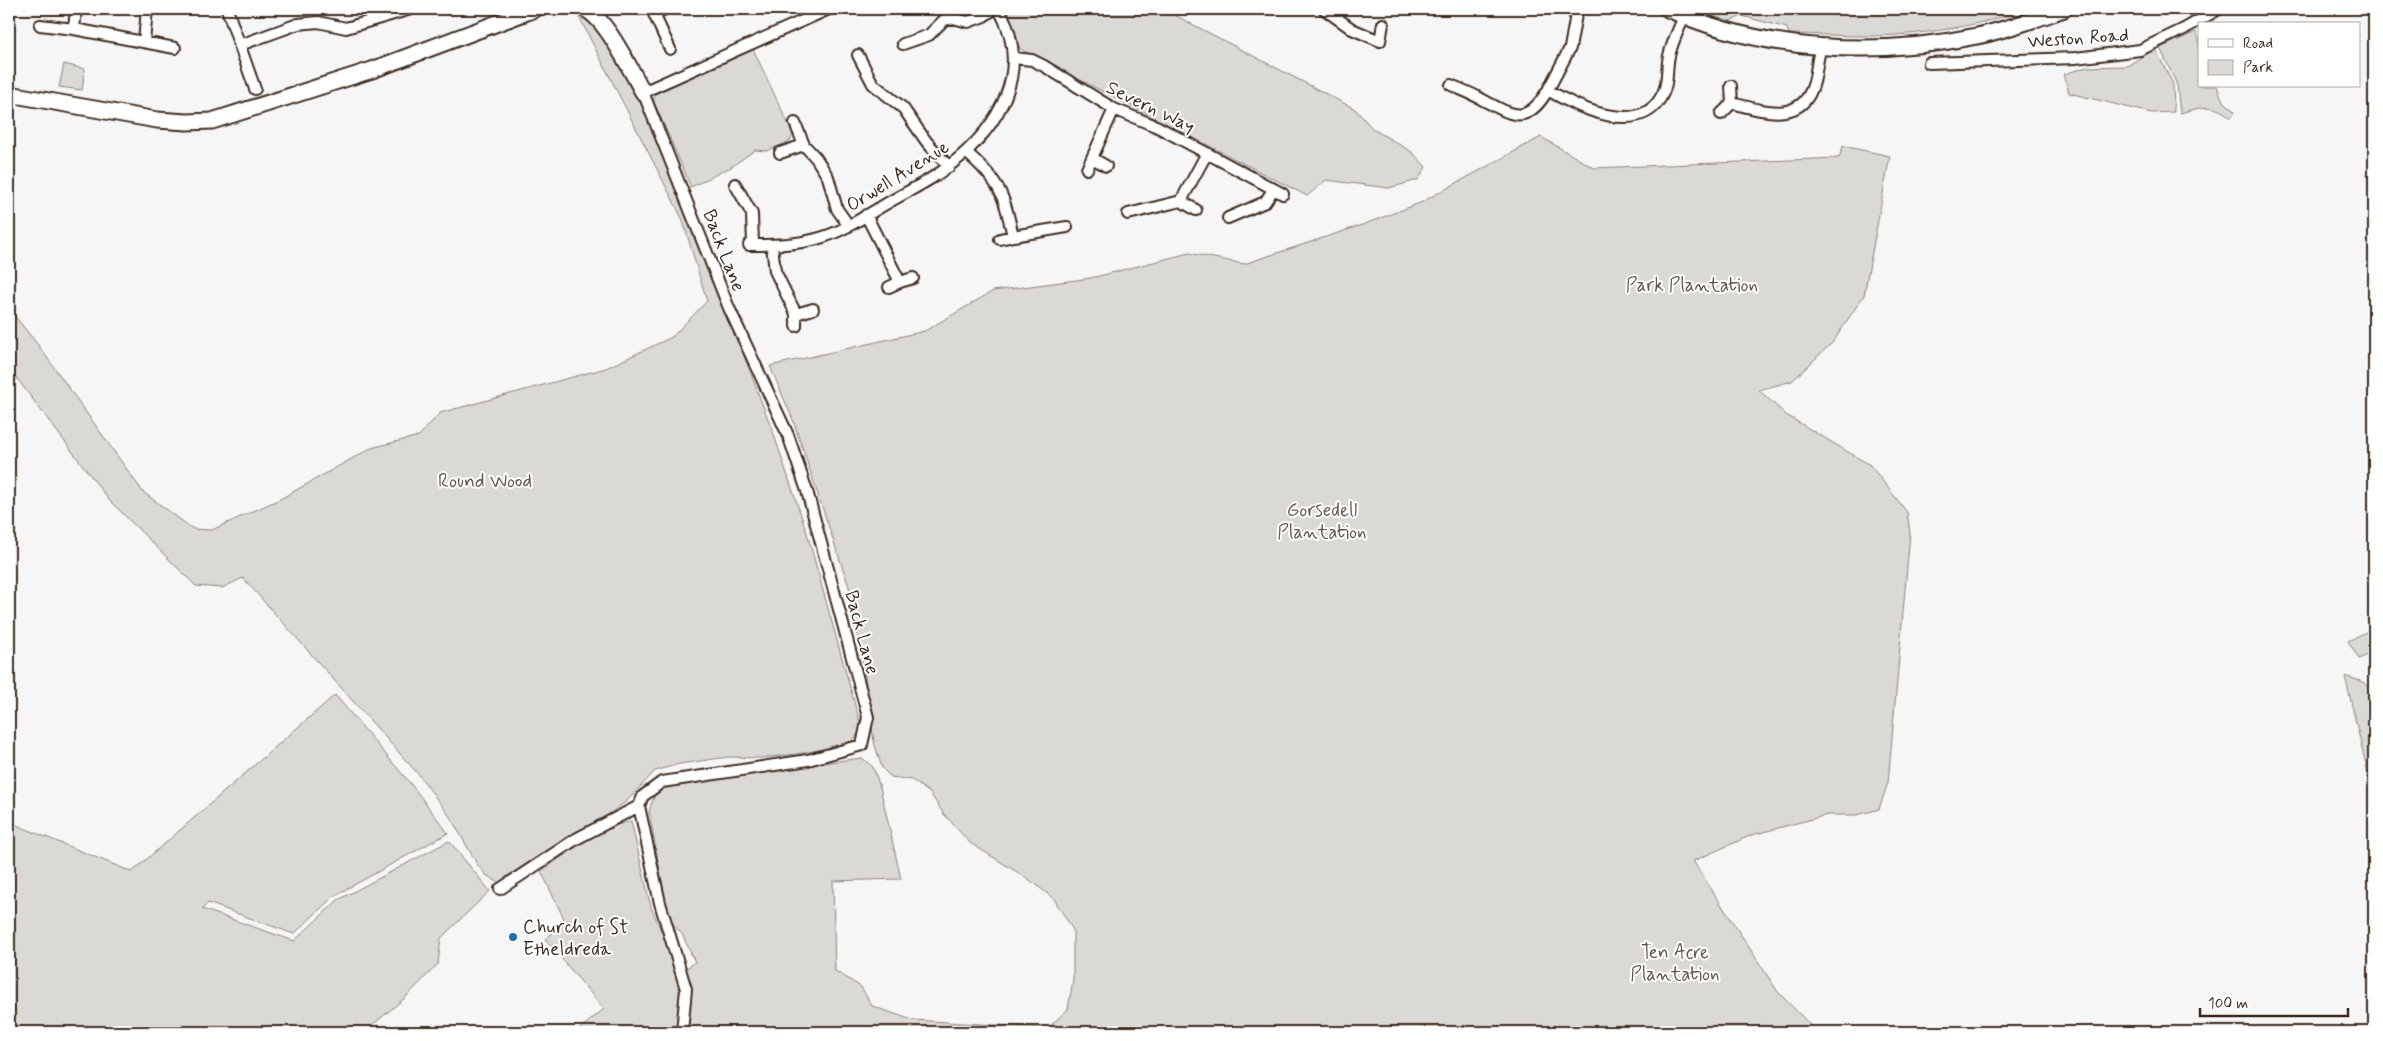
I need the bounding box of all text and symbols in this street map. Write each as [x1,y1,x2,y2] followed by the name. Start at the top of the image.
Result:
[2027,22,2130,54] street label: Weston Road
[2198,22,2360,88] legend
[2243,34,2273,54] text: Road
[2243,58,2273,78] text: Park
[1102,75,1199,140] street label: Severn Way
[842,135,954,218] street label: Orwell Avenue
[697,206,751,295] street label: Back Lane
[1626,273,1758,298] park label: Park Plantation
[438,469,532,494] park label: Round Wood
[1277,498,1367,545] park label: Gorsedell Plantation
[838,588,885,677] street label: Back Lane
[523,915,628,962] place label: Church of St Etheldreda
[507,931,519,943] marker: Church of St Etheldreda
[1630,940,1720,987] park label: Ten Acre Plantation
[2200,986,2348,1018] scale bar
[2208,994,2248,1014] text: 100 m

